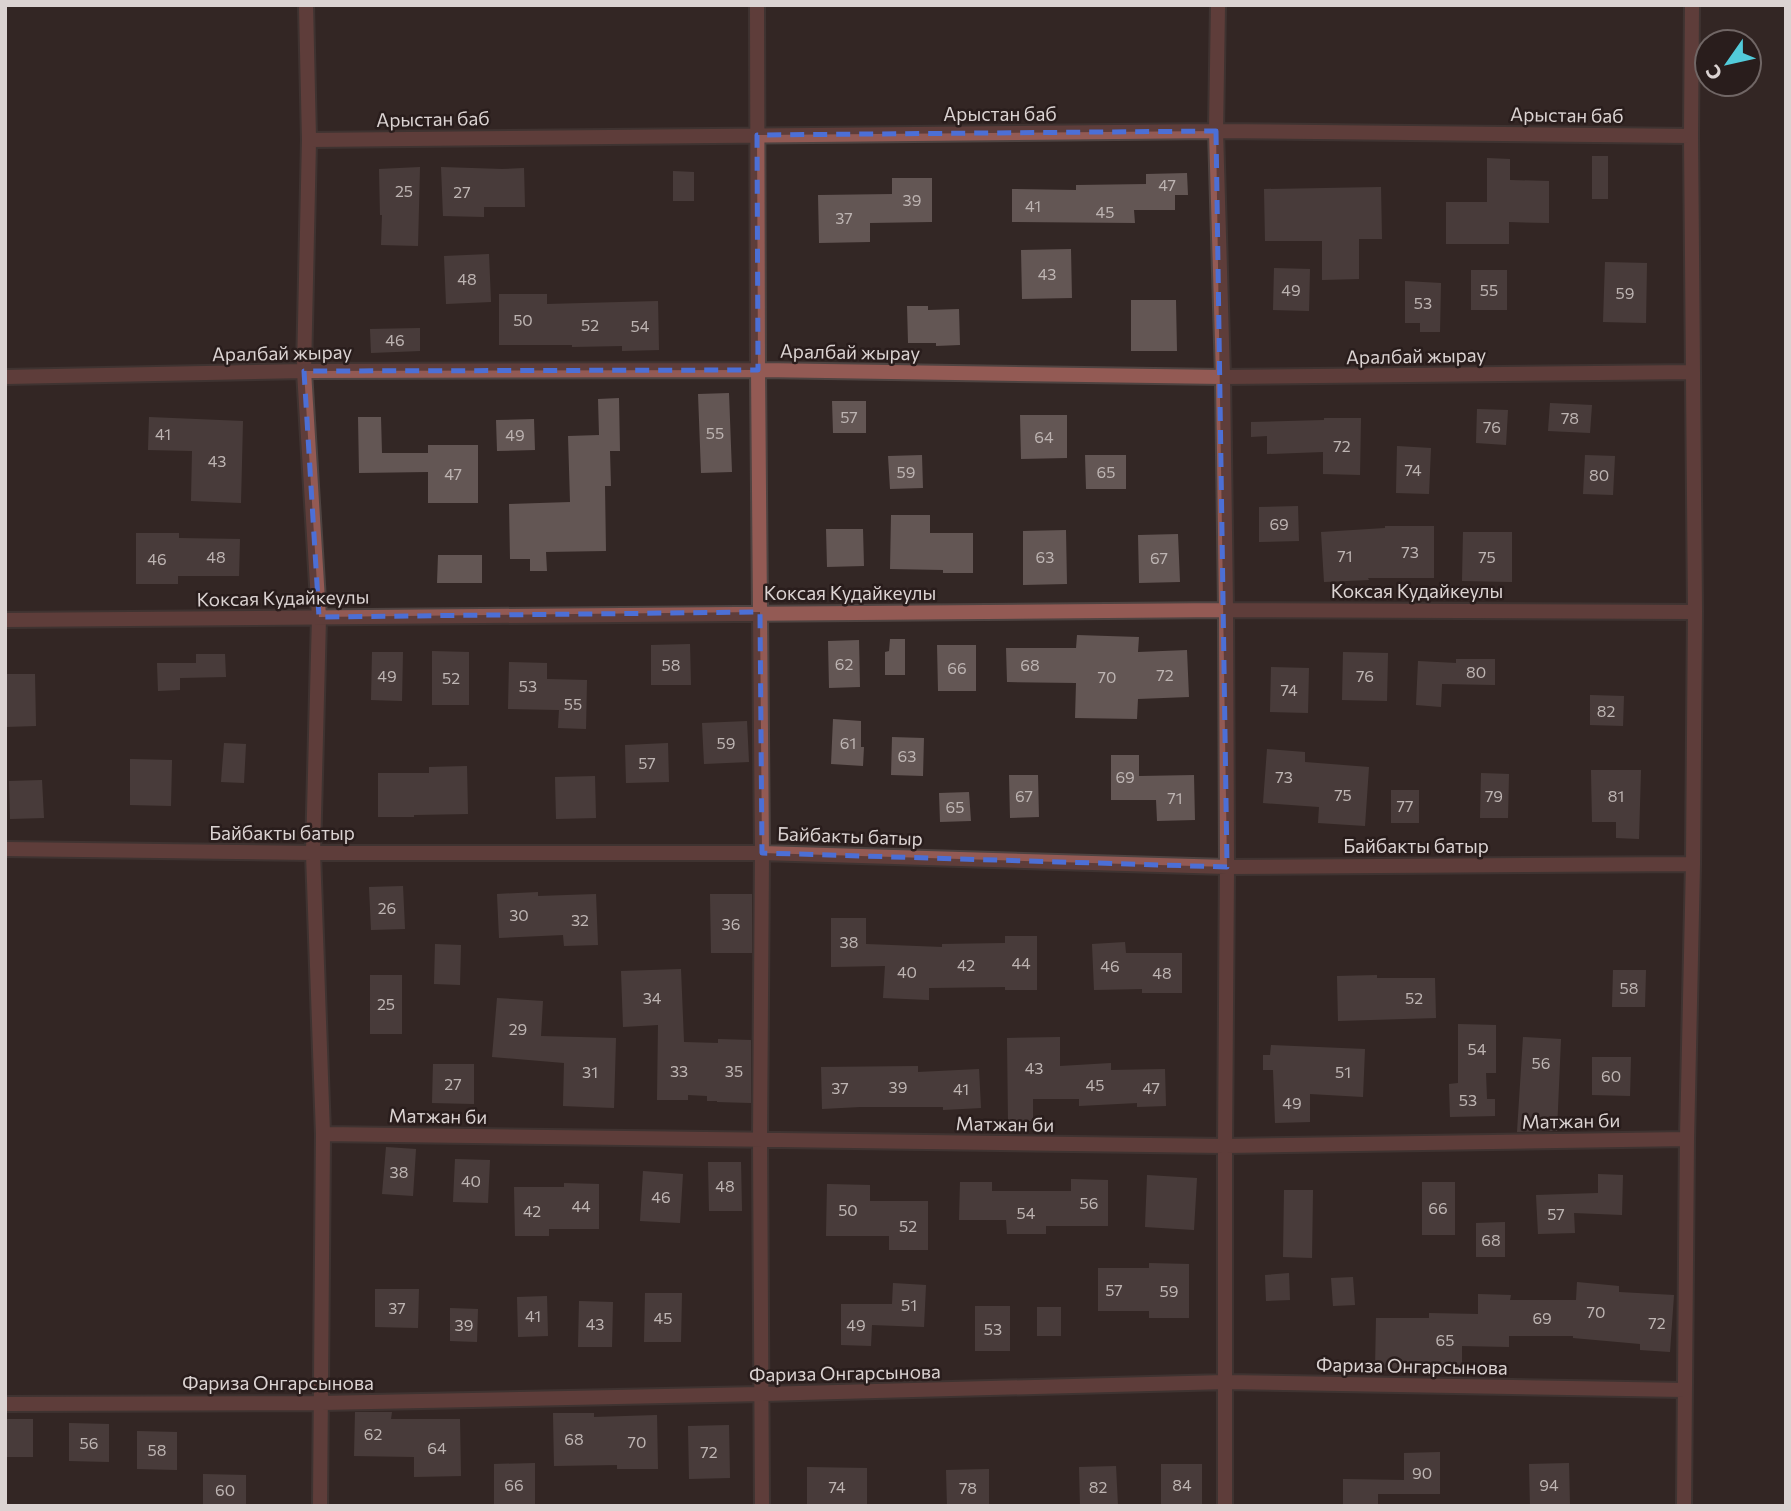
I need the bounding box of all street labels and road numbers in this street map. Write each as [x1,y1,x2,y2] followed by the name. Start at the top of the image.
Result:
[943,102,1057,125] street label: Арыстан баб
[1510,102,1624,127] street label: Арыстан баб
[376,106,490,131] street label: Арыстан баб
[780,339,921,364] street label: Аралбай жырау
[212,340,353,365] street label: Аралбай жырау
[1346,343,1487,368] street label: Аралбай жырау
[1331,579,1503,602] street label: Коксая Кудайкеулы
[764,581,936,604] street label: Коксая Кудайкеулы
[196,584,370,611] street label: Коксая Кудайкеулы
[209,821,355,844] street label: Байбакты батыр
[777,821,923,850] street label: Байбакты батыр
[1343,834,1489,857] street label: Байбакты батыр
[389,1103,487,1128] street label: Матжан би
[1522,1108,1620,1133] street label: Матжан би
[956,1111,1054,1136] street label: Матжан би
[1316,1352,1508,1379] street label: Фариза Онгарсынова
[749,1359,941,1386] street label: Фариза Онгарсынова
[182,1371,374,1394] street label: Фариза Онгарсынова

